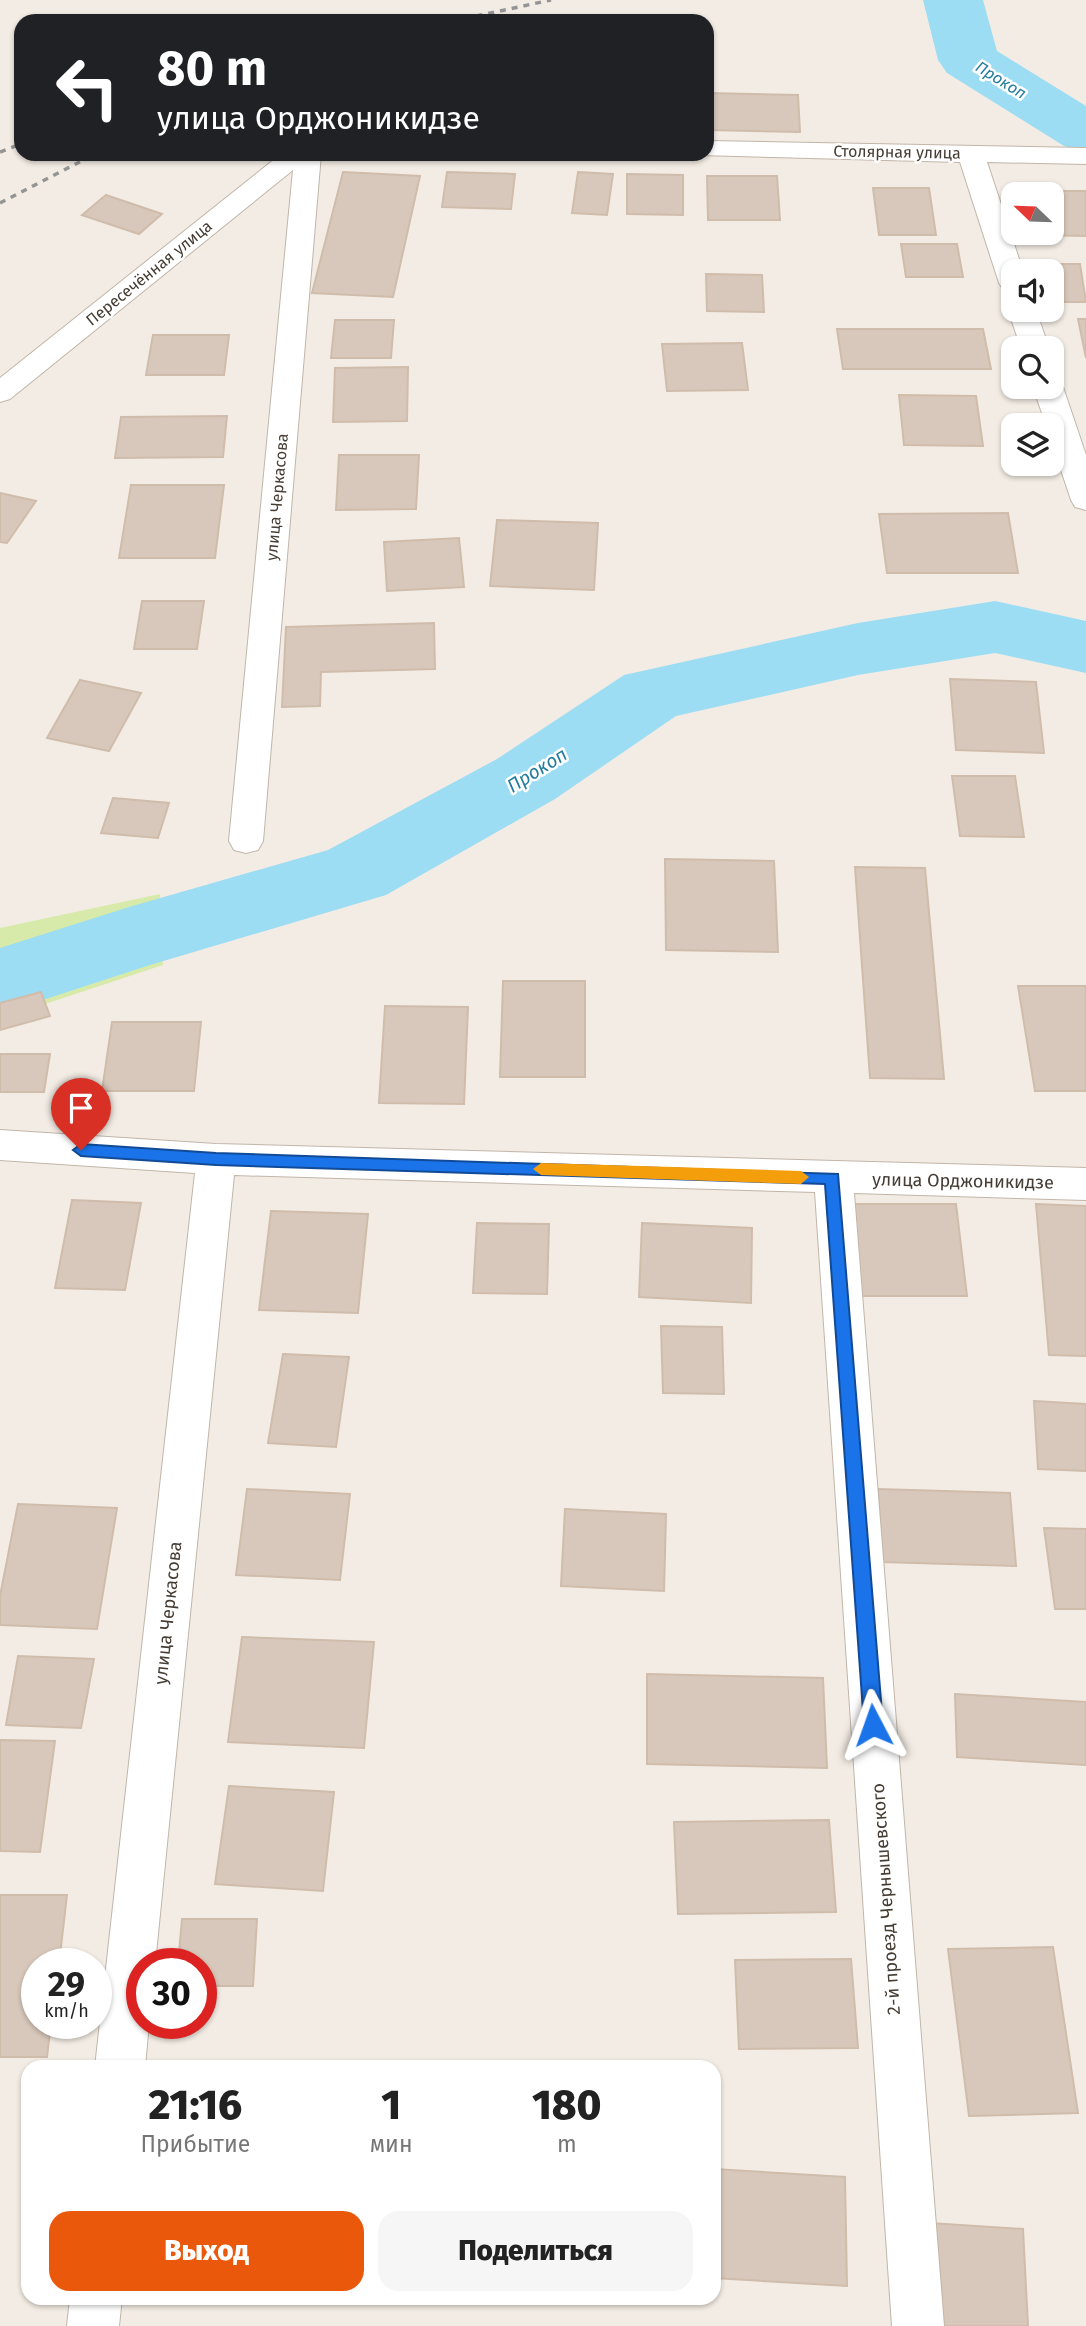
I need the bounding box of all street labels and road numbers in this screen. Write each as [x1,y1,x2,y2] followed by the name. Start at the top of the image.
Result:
[833,141,961,163] street label: Столярная улица
[82,216,216,330] street label: Пересечённая улица
[262,432,292,562] street label: улица Черкасова
[872,1168,1054,1194] street label: улица Орджоникидзе
[150,1540,186,1686] street label: улица Черкасова
[867,1782,905,2016] street label: 2-й проезд Чернышевского

